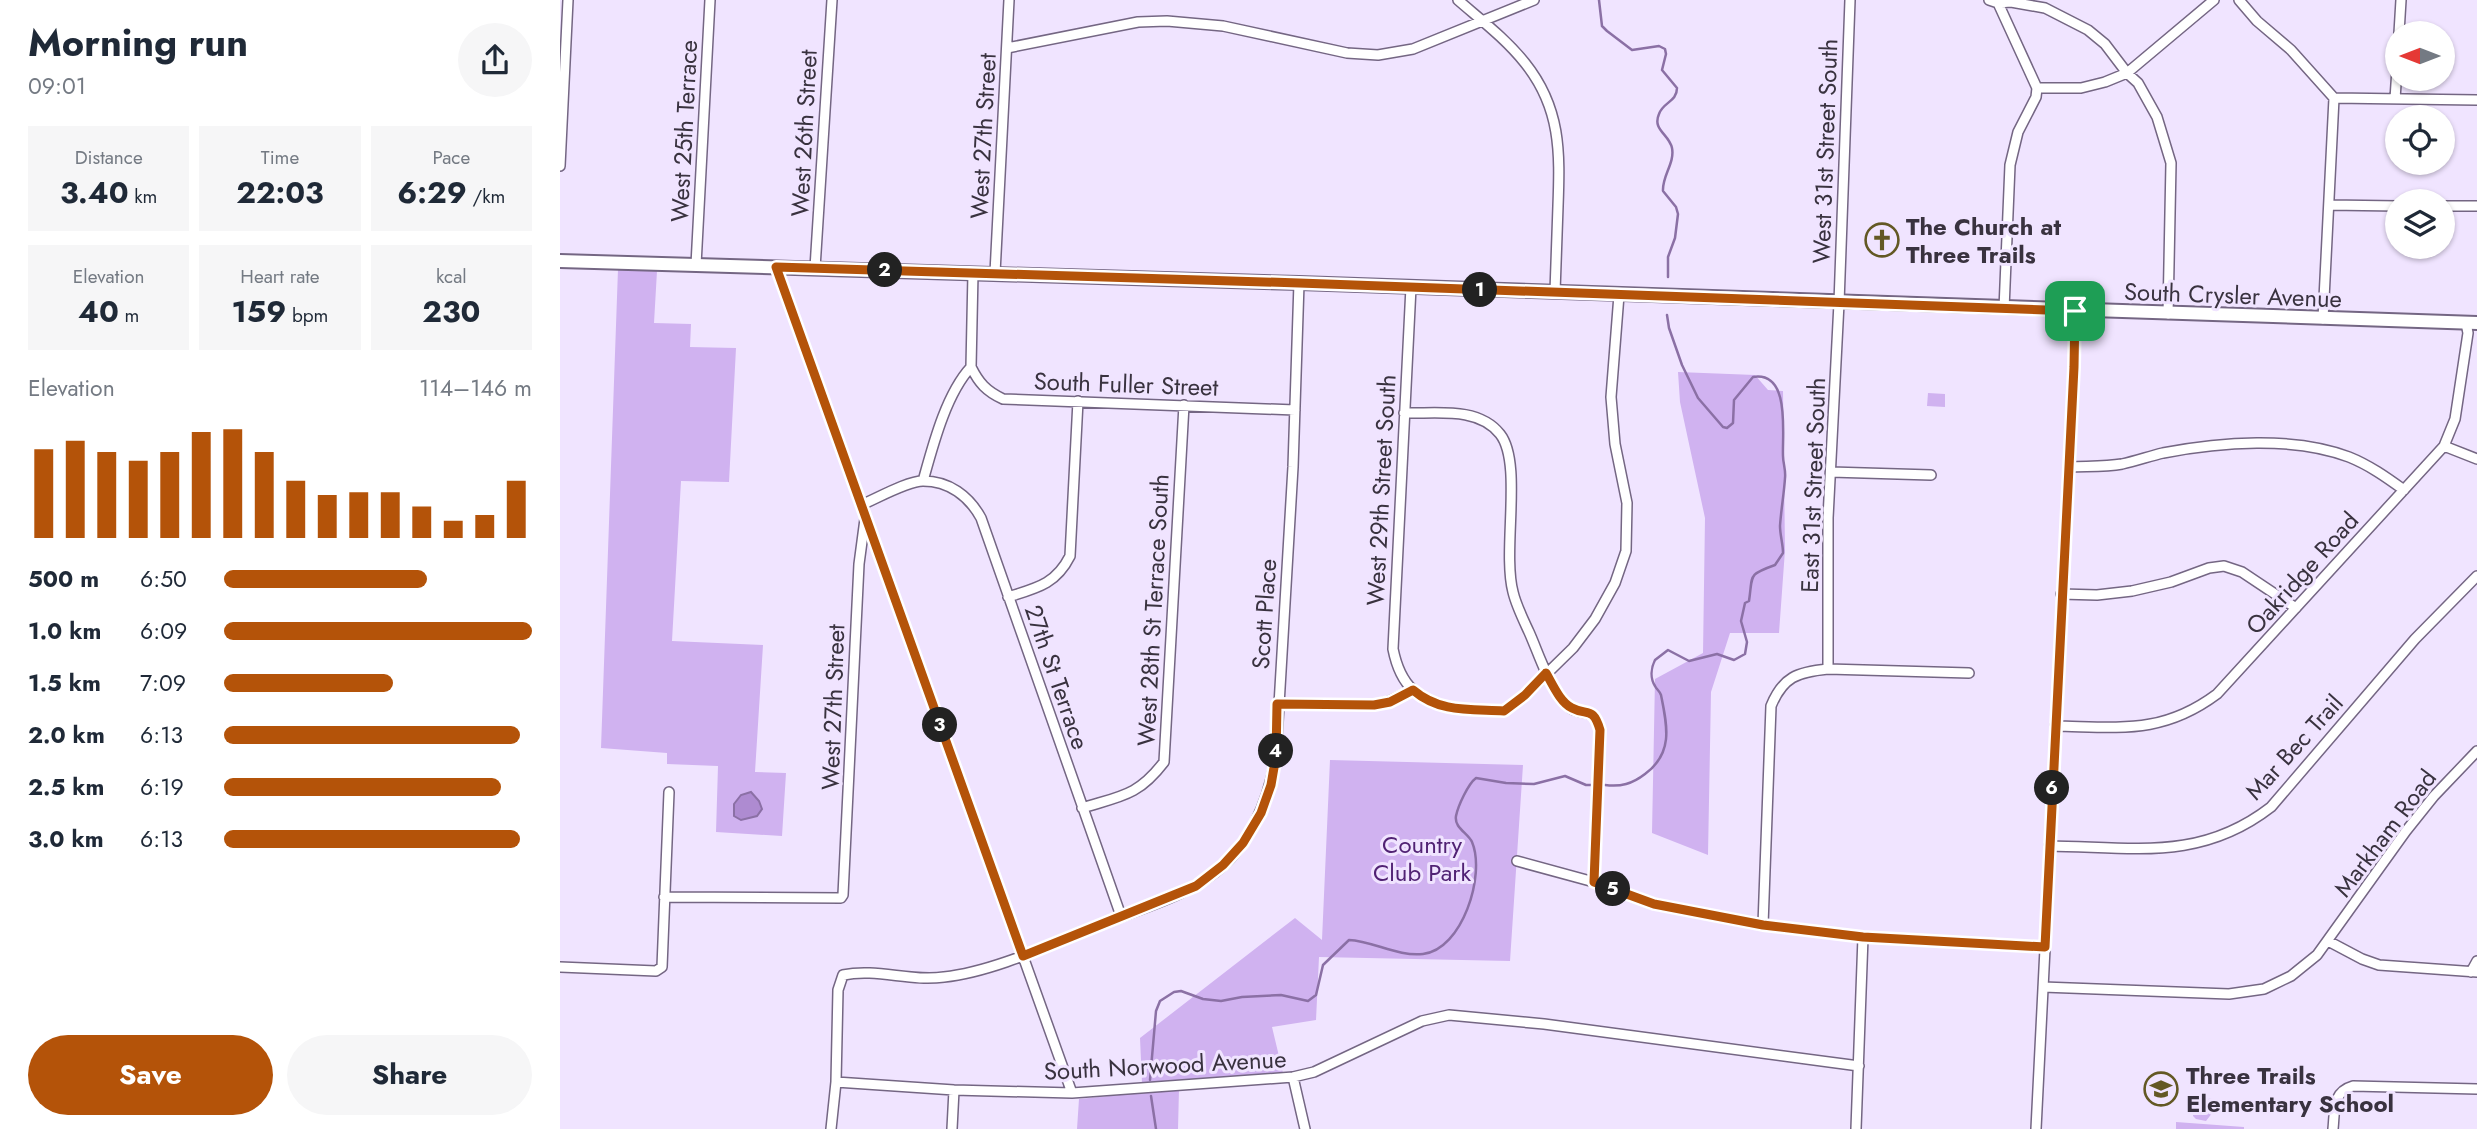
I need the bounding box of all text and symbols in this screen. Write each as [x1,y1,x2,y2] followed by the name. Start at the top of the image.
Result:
[28,15,248,70] text: Morning run
[2385,21,2455,91] north arrow
[2385,21,2455,259] map controls
[458,23,532,97] button: share
[1804,38,1846,264] street label: West 31st Street South
[662,39,706,223] street label: West 25th Terrace
[782,48,826,217] street label: West 26th Street
[961,52,1005,220] street label: West 27th Street
[28,69,86,103] text: 09:01
[2385,105,2455,175] button: locate
[75,144,143,171] text: Distance
[261,144,299,171] text: Time
[432,144,470,171] text: Pace
[60,171,129,214] text: 3.40
[236,171,324,214] text: 22:03
[397,171,467,214] text: 6:29
[129,183,157,210] text: km
[467,183,505,210] text: /km
[2385,189,2455,259] button: layers
[1906,209,2062,272] place label: The Church at Three Trails
[1863,221,1901,259] church icon: The Church at Three Trails
[868,252,902,288] pin: 2
[878,256,891,283] text: 2
[73,263,145,290] text: Elevation
[240,263,320,290] text: Heart rate
[436,263,467,290] text: kcal
[1462,272,1497,308] pin: 1
[2123,274,2343,316] street label: South Crysler Avenue
[1475,276,1484,303] text: 1
[2045,281,2105,341] pin
[78,290,119,333] text: 40
[232,290,286,333] text: 159
[422,290,480,333] text: 230
[2056,292,2094,330] icon: arrive
[119,302,139,329] text: m
[286,302,328,329] text: bpm
[1033,363,1219,405] street label: South Fuller Street
[28,371,115,405] text: Elevation
[419,371,532,405] text: 114–146 m
[1357,373,1405,607] street label: West 29th Street South
[1792,377,1834,593] street label: East 31st Street South
[1128,473,1178,747] street label: West 28th St Terrace South
[2237,504,2367,642] street label: Oakridge Road
[1243,558,1285,670] street label: Scott Place
[28,562,99,596] text: 500 m
[140,562,187,596] text: 6:50
[1016,600,1098,754] street label: 27th St Terrace
[28,614,101,648] text: 1.0 km
[140,614,187,648] text: 6:09
[813,623,853,791] street label: West 27th Street
[28,666,101,700] text: 1.5 km
[140,666,186,700] text: 7:09
[2237,686,2351,808] street label: Mar Bec Trail
[922,708,958,742] pin: 3
[934,711,945,738] text: 3
[28,718,105,752] text: 2.0 km
[140,718,183,752] text: 6:13
[1258,734,1294,768] pin: 4
[1269,737,1282,764] text: 4
[2325,762,2445,904] street label: Markham Road
[28,770,104,804] text: 2.5 km
[140,770,184,804] text: 6:19
[2034,770,2070,806] pin: 6
[2045,774,2058,801] text: 6
[28,822,104,856] text: 3.0 km
[140,822,183,856] text: 6:13
[1373,827,1472,890] park label: Country Club Park
[1596,872,1630,906] pin: 5
[1606,875,1619,902] text: 5
[28,1035,273,1115] button: Save
[287,1035,532,1115] button: Share
[1043,1041,1287,1089] street label: South Norwood Avenue
[2186,1058,2394,1121] place label: Three Trails Elementary School
[2142,1070,2180,1108] school or university icon: Three Trails Elementary School

